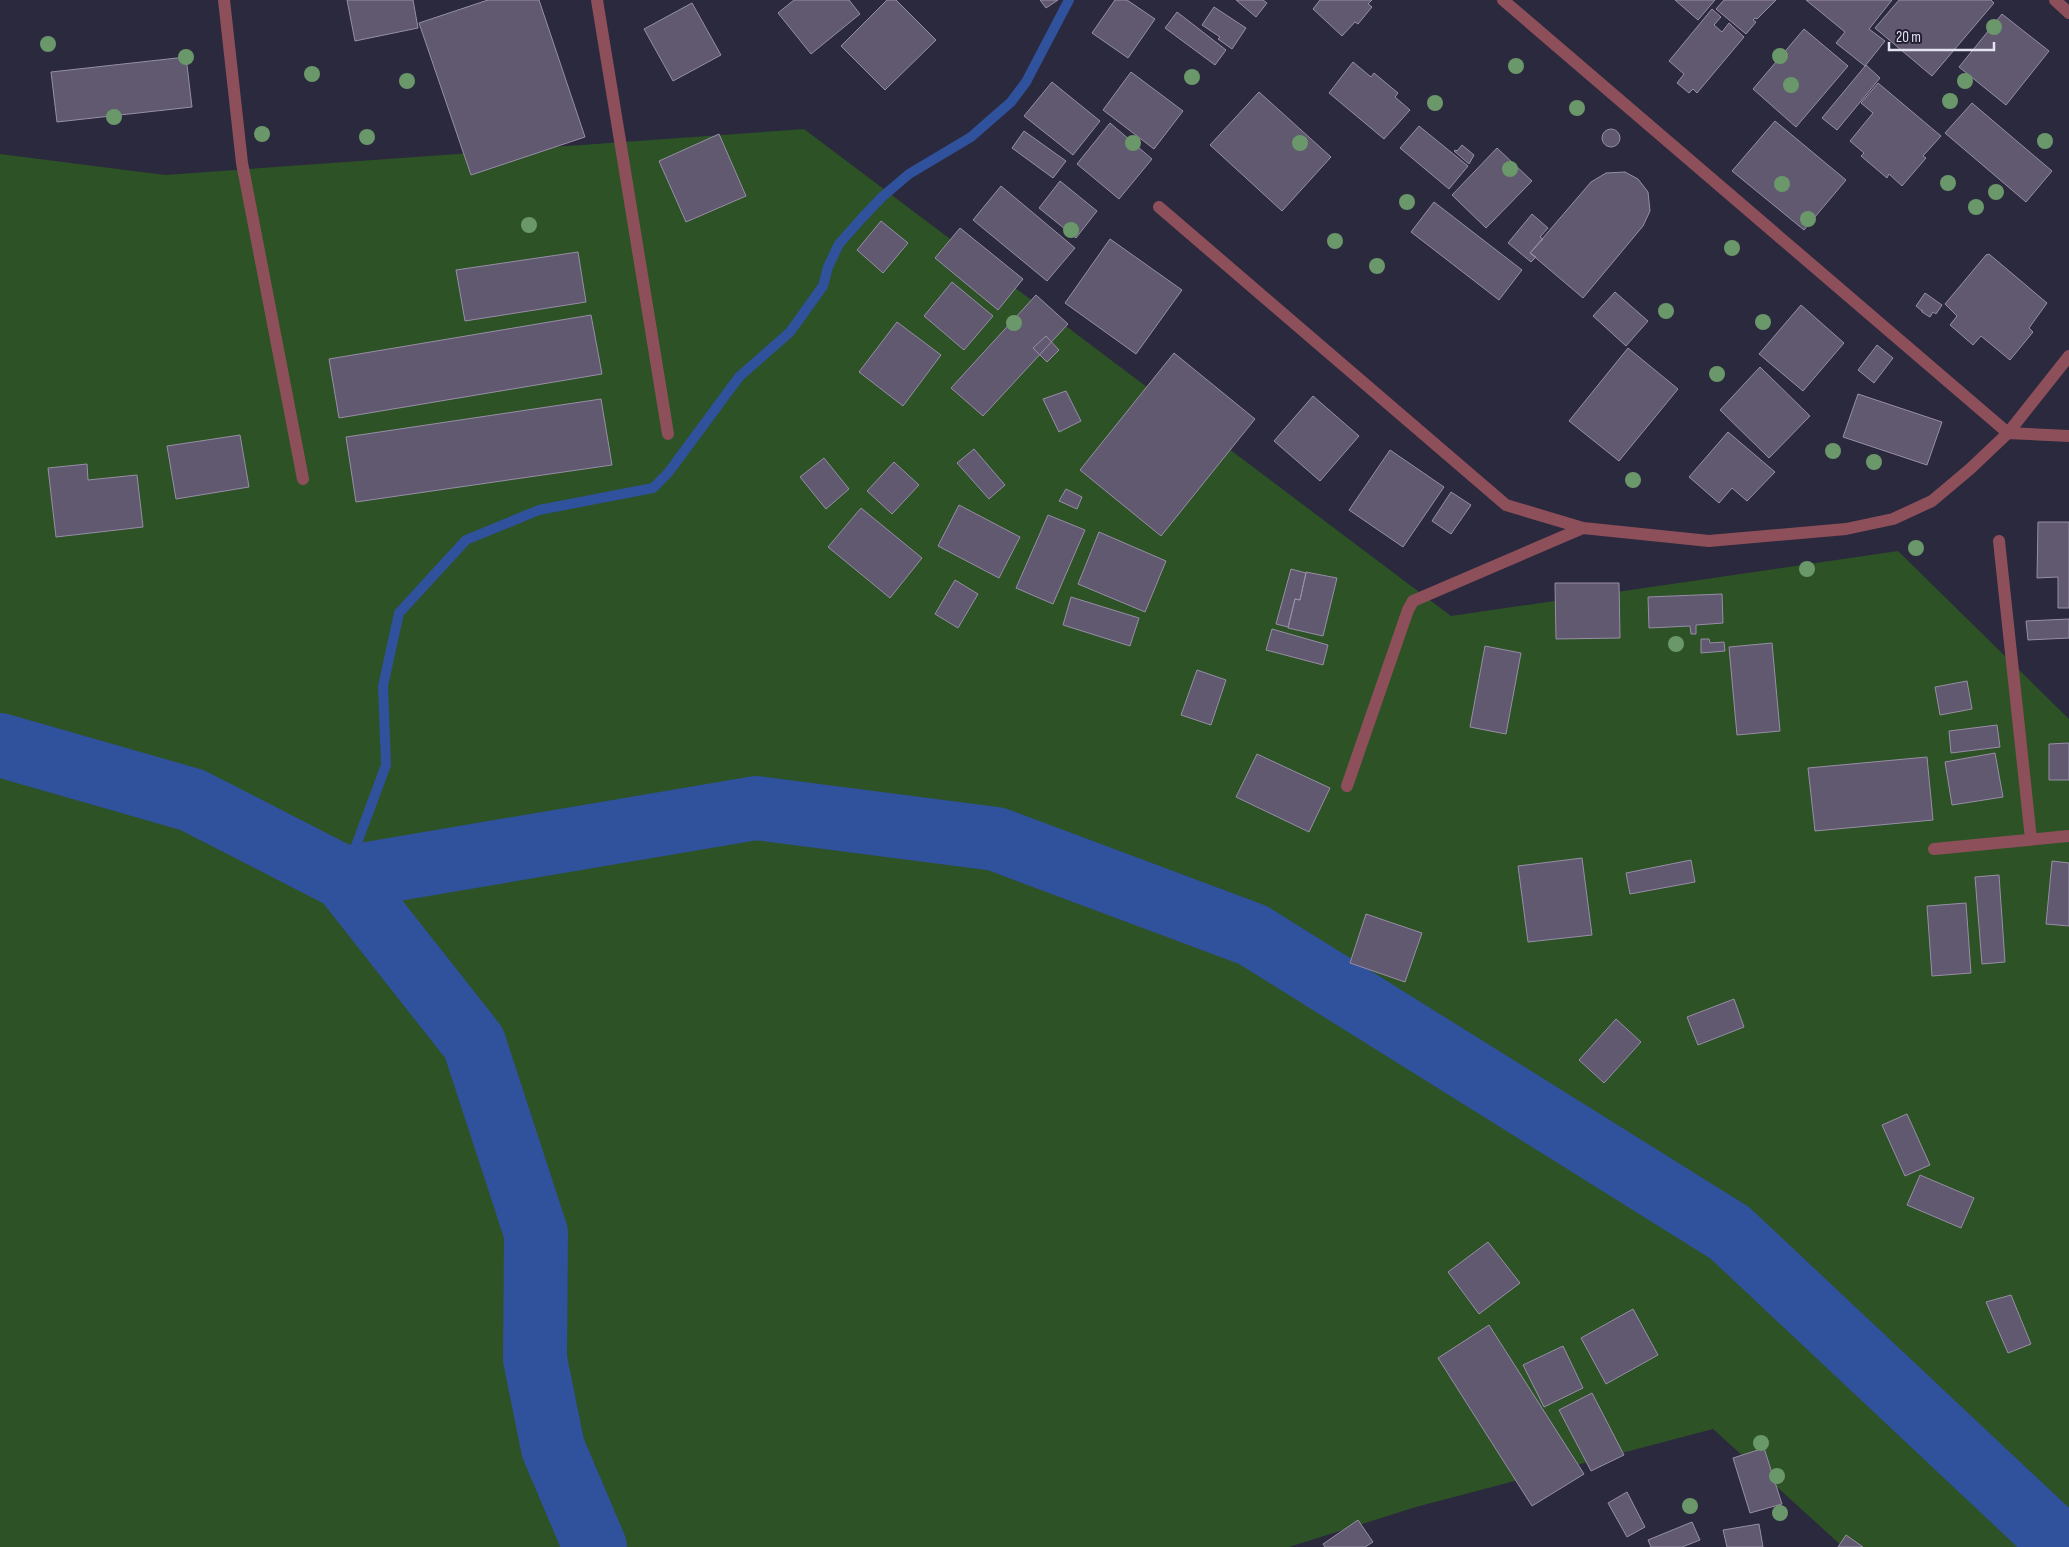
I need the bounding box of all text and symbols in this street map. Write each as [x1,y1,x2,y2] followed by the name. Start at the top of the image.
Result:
[1889,20,1994,52] scale bar
[1896,28,1921,47] text: 20 m

